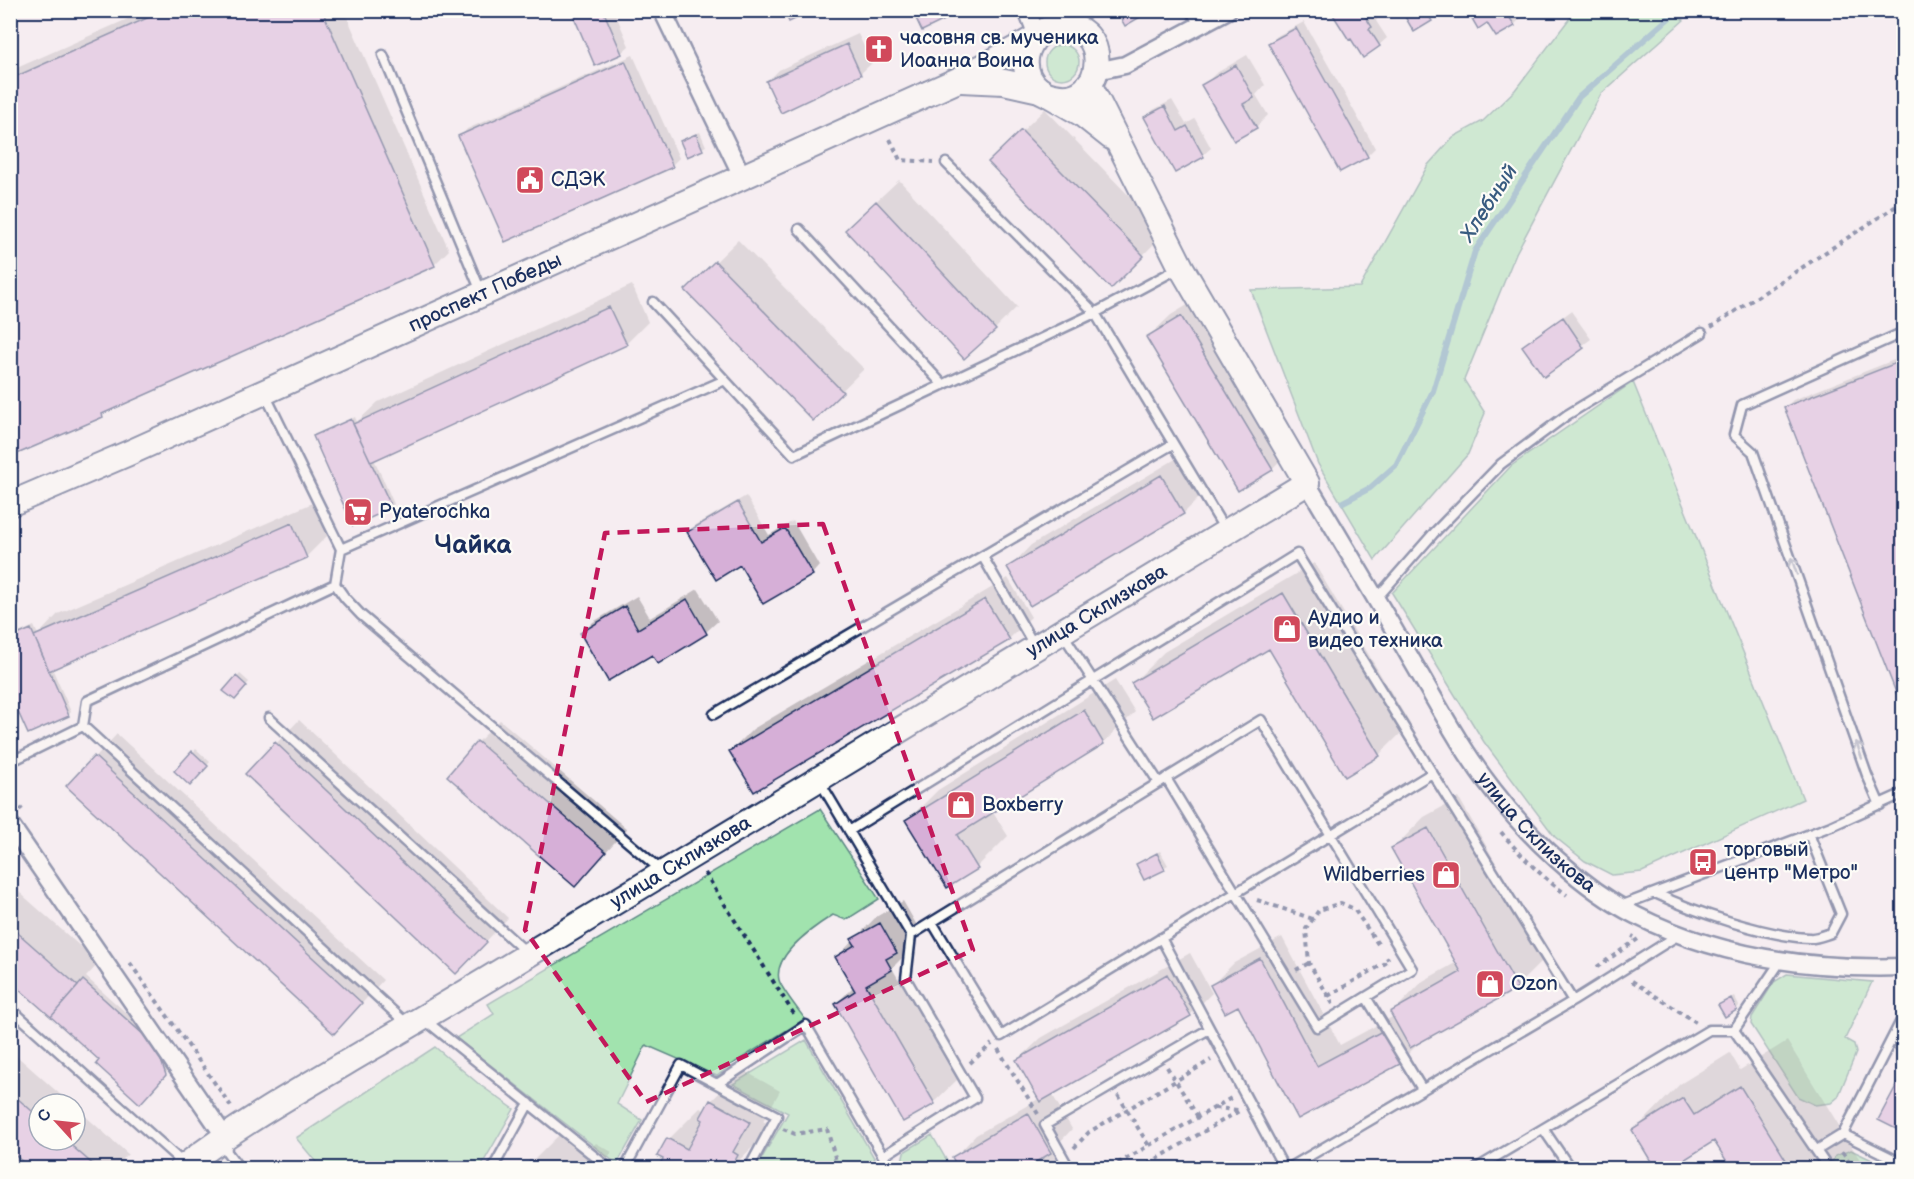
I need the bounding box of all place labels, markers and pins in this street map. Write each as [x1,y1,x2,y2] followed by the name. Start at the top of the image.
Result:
[900,26,1099,73] place label: часовня св. мученика Иоанна Воина
[863,33,895,65] church icon: часовня св. мученика Иоанна Воина
[514,164,546,196] public building icon: СДЭК
[551,168,605,192] place label: СДЭК
[342,496,374,528] supermarket icon: Pyaterochka
[379,500,490,524] place label: Pyaterochka
[1307,606,1443,653] place label: Аудио и видео техника
[1271,613,1303,645] shop icon: Аудио и видео техника
[945,789,977,821] shop icon: Boxberry
[982,793,1063,817] place label: Boxberry
[1724,838,1858,885] place label: торговый центр "Метро"
[1687,846,1719,878] bus stop icon: торговый центр "Метро"
[1430,859,1462,891] shop icon: Wildberries
[1323,863,1425,887] place label: Wildberries
[1474,968,1506,1000] shop icon: Ozon
[1511,972,1558,996] place label: Ozon

